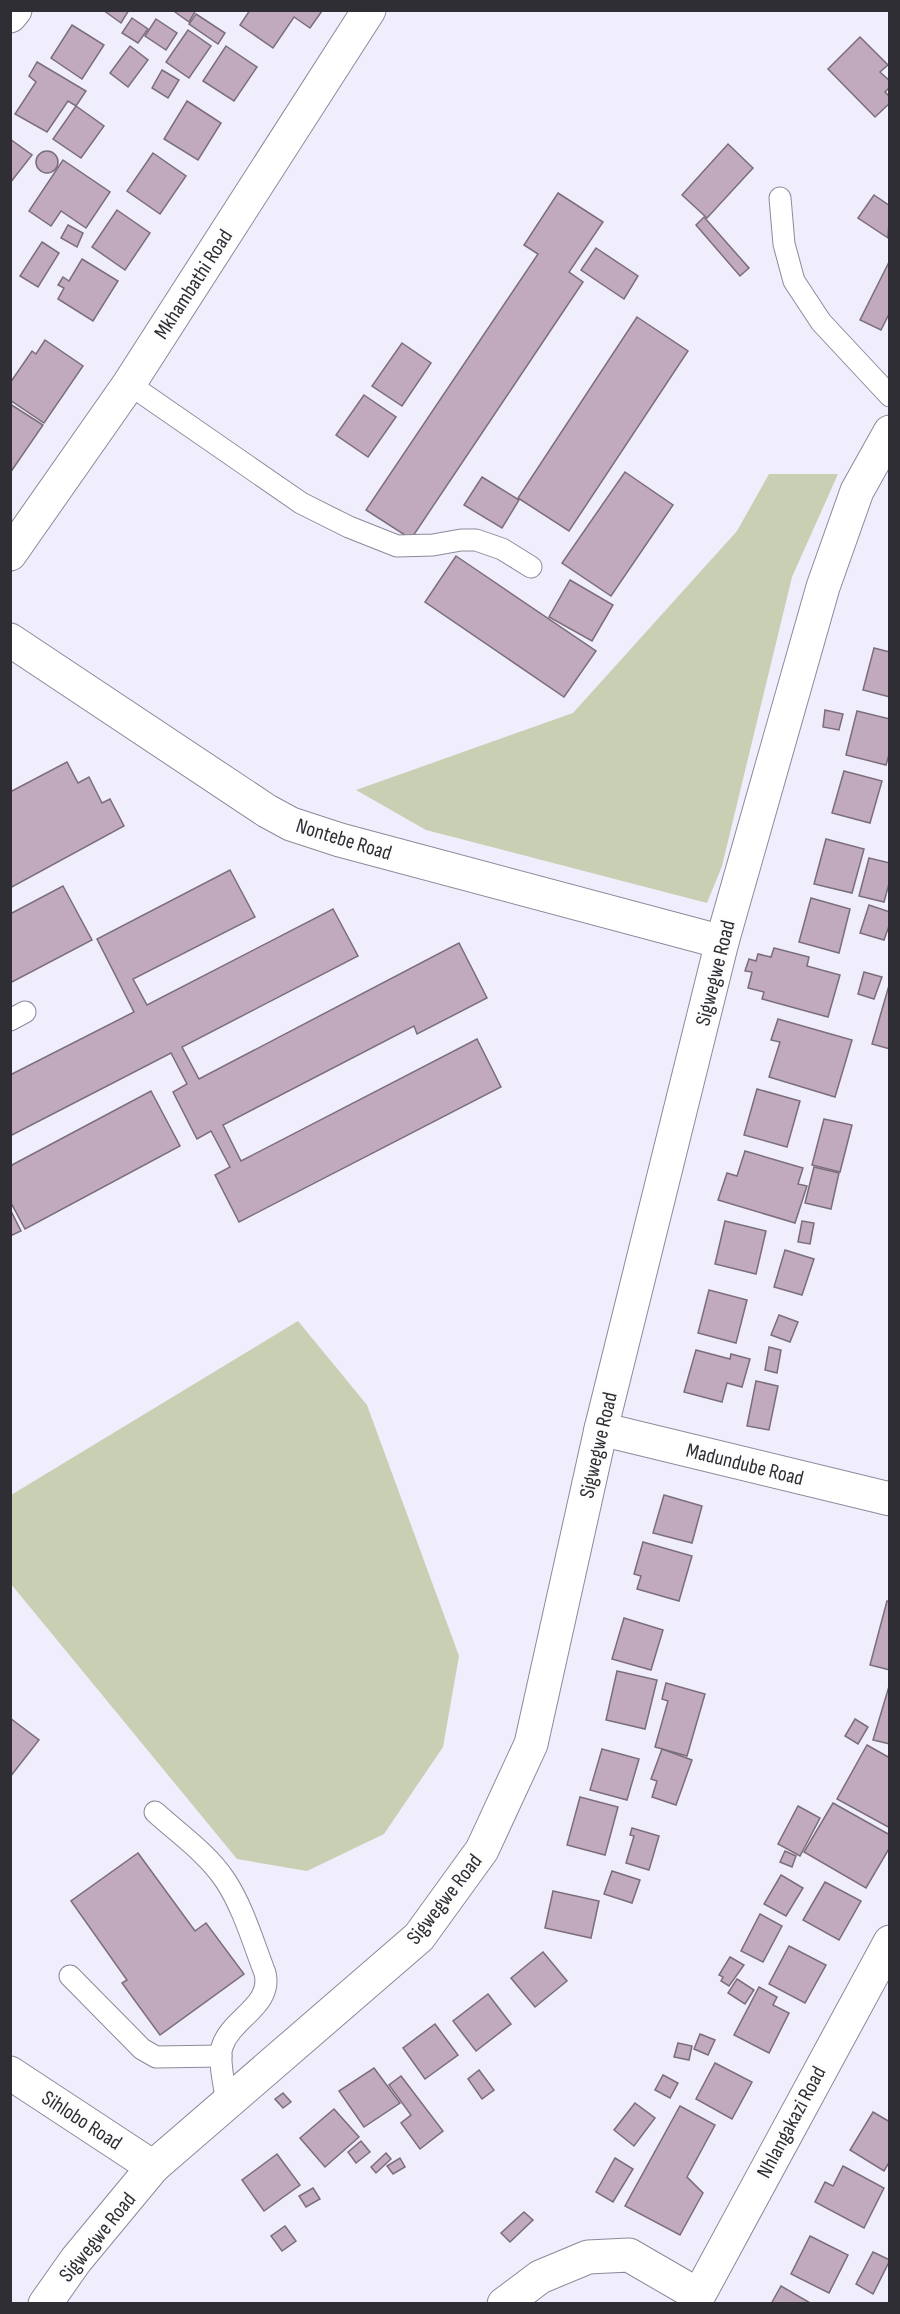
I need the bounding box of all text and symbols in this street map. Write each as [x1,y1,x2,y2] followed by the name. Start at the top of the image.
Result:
[149,225,238,344] street label: Mkhambathi Road
[293,813,395,866] street label: Nontebe Road
[690,918,741,1029] street label: Sigwegwe Road
[574,1390,623,1501] street label: Sigwegwe Road
[684,1438,806,1491] street label: Madundube Road
[401,1849,487,1950] street label: Sigwegwe Road
[752,2062,831,2182] street label: Nhlangakazi Road
[37,2085,126,2155] street label: Sihlobo Road
[54,2188,141,2287] street label: Sigwegwe Road

